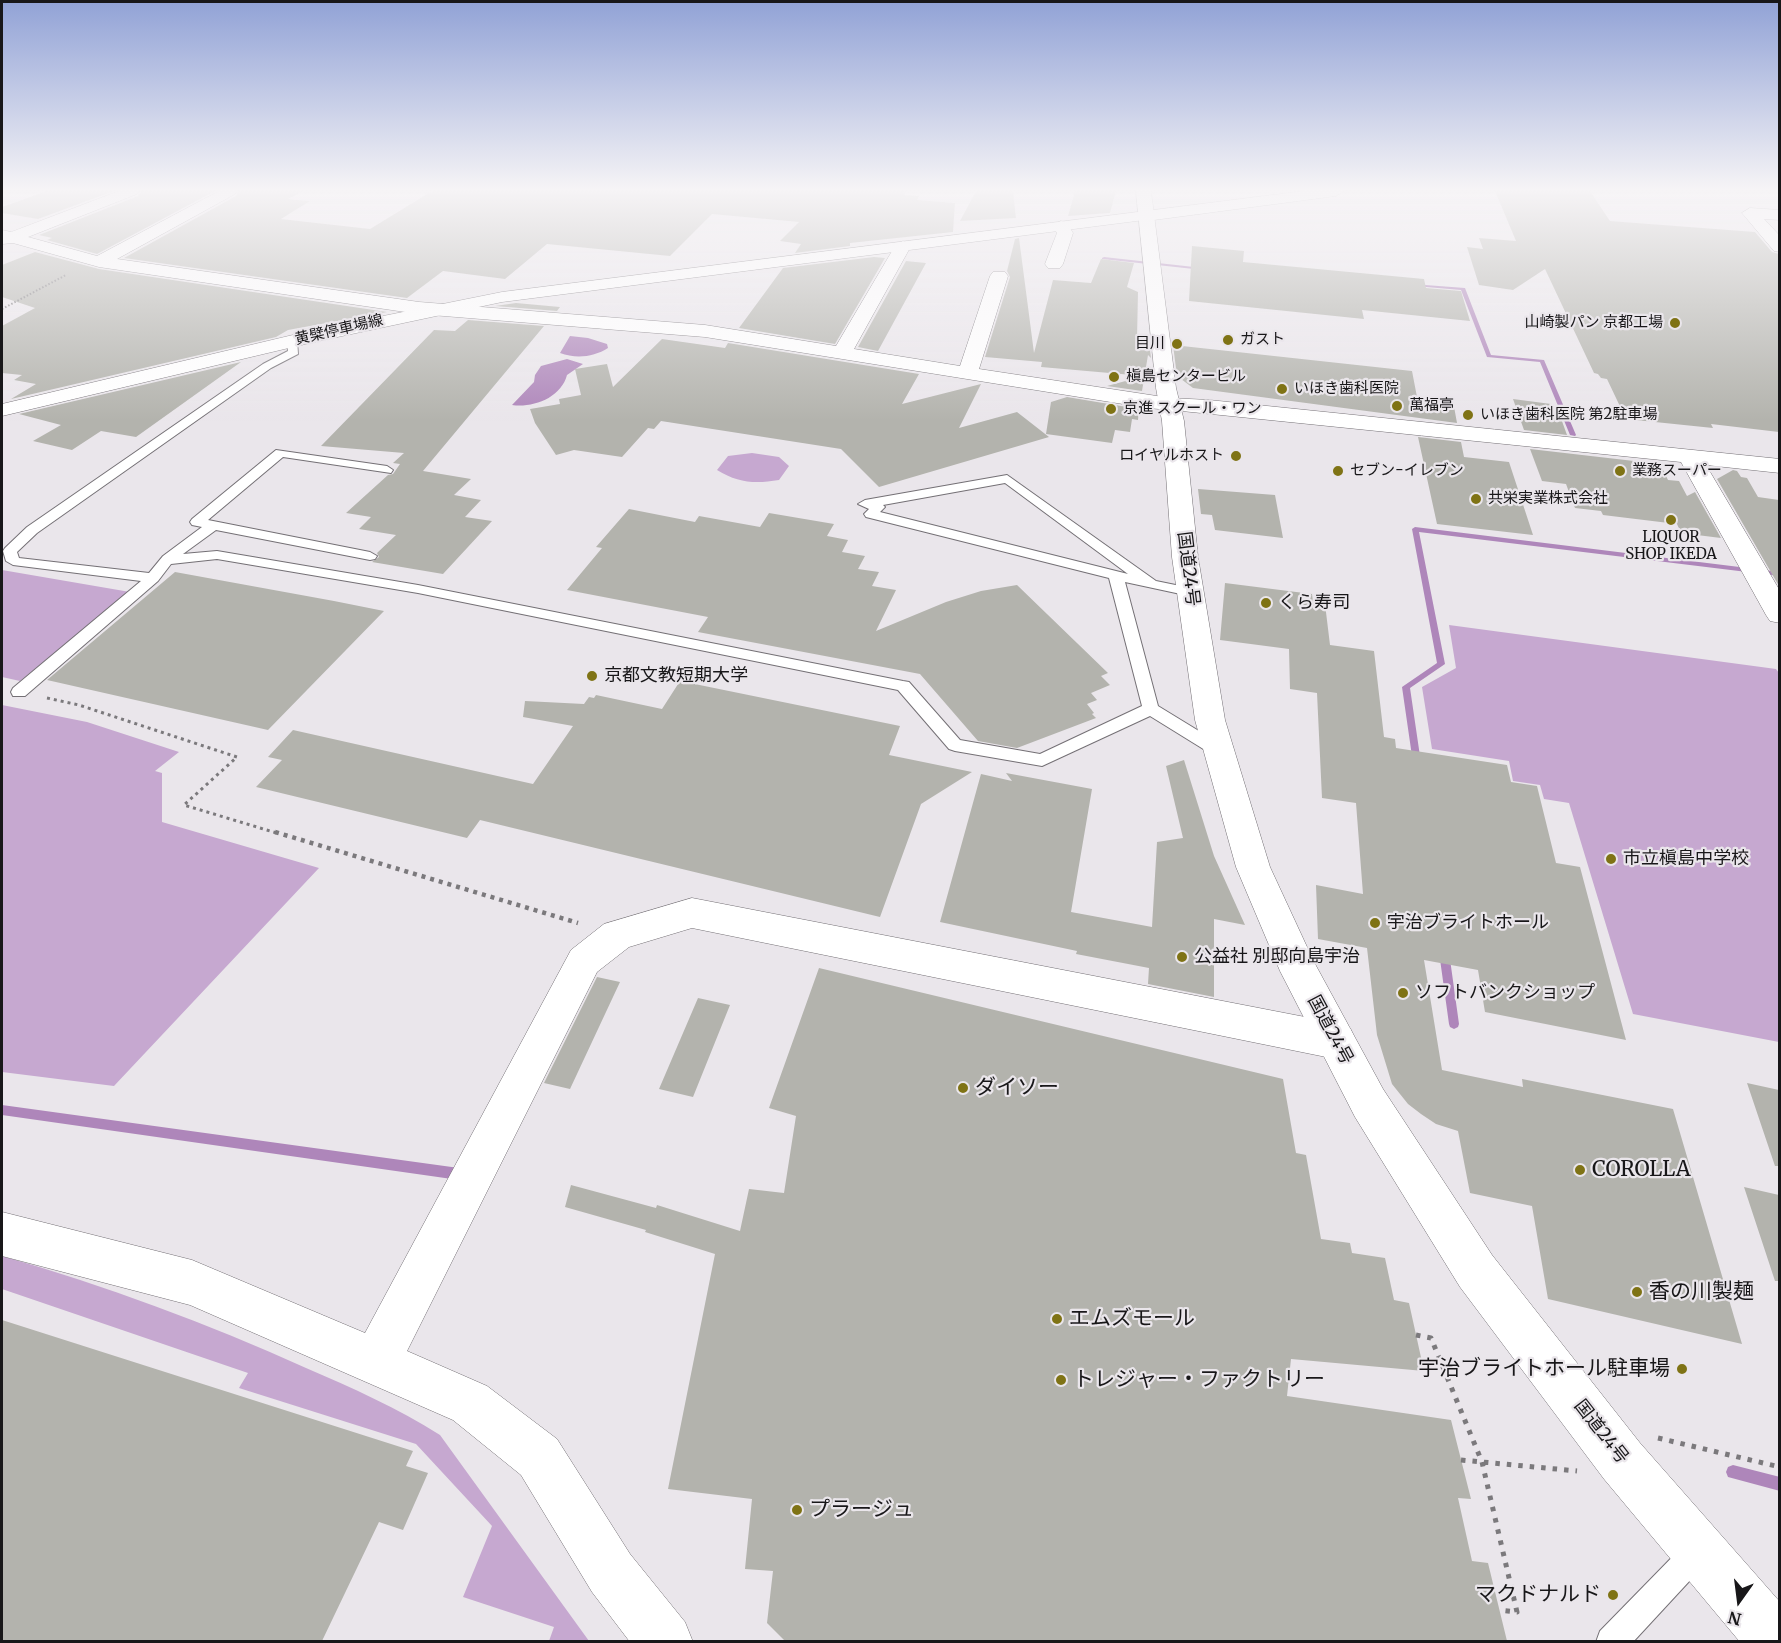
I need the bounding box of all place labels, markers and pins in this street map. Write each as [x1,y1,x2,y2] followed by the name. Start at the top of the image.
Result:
[1524,314,1663,332] place label: 山崎製パン 京都工場
[1668,316,1682,330] marker: 山崎製パン 京都工場
[1240,331,1285,349] place label: ガスト
[1221,333,1235,347] marker: ガスト
[1135,335,1165,353] place label: 目川
[1170,337,1184,351] marker: 目川
[1126,368,1246,386] place label: 槇島センタービル
[1107,370,1121,384] marker: 槇島センタービル
[1294,380,1399,398] place label: いほき歯科医院
[1275,382,1289,396] marker: いほき歯科医院
[1409,397,1454,415] place label: 萬福亭
[1390,399,1404,413] marker: 萬福亭
[1123,400,1262,418] place label: 京進 スクール・ワン
[1104,402,1118,416] marker: 京進 スクール・ワン
[1480,406,1657,424] place label: いほき歯科医院 第2駐車場
[1461,408,1475,422] marker: いほき歯科医院 第2駐車場
[1119,447,1224,465] place label: ロイヤルホスト
[1229,449,1243,463] marker: ロイヤルホスト
[1350,462,1464,480] place label: セブン-イレブン
[1632,462,1722,480] place label: 業務スーパー
[1331,464,1345,478] marker: セブン-イレブン
[1613,464,1627,478] marker: 業務スーパー
[1488,490,1608,508] place label: 共栄実業株式会社
[1469,492,1483,506] marker: 共栄実業株式会社
[1664,513,1678,527] marker: LIQUOR SHOP IKEDA
[1625,529,1717,564] place label: LIQUOR SHOP IKEDA
[1278,592,1350,614] place label: くら寿司
[1259,596,1273,610] marker: くら寿司
[604,665,748,687] place label: 京都文教短期大学
[585,669,599,683] marker: 京都文教短期大学
[1623,848,1749,870] place label: 市立槇島中学校
[1604,852,1618,866] marker: 市立槇島中学校
[1387,912,1549,934] place label: 宇治ブライトホール
[1368,916,1382,930] marker: 宇治ブライトホール
[1194,946,1360,968] place label: 公益社 別邸向島宇治
[1175,950,1189,964] marker: 公益社 別邸向島宇治
[1415,982,1595,1004] place label: ソフトバンクショップ
[1396,986,1410,1000] marker: ソフトバンクショップ
[975,1075,1059,1101] place label: ダイソー
[956,1081,970,1095] marker: ダイソー
[1592,1157,1690,1183] place label: COROLLA
[1573,1163,1587,1177] marker: COROLLA
[1649,1279,1754,1305] place label: 香の川製麺
[1630,1285,1644,1299] marker: 香の川製麺
[1069,1306,1195,1332] place label: エムズモール
[1050,1312,1064,1326] marker: エムズモール
[1418,1356,1670,1382] place label: 宇治ブライトホール駐車場
[1675,1362,1689,1376] marker: 宇治ブライトホール駐車場
[1073,1367,1325,1393] place label: トレジャー・ファクトリー
[1054,1373,1068,1387] marker: トレジャー・ファクトリー
[809,1497,914,1523] place label: プラージュ
[790,1503,804,1517] marker: プラージュ
[1475,1582,1601,1608] place label: マクドナルド
[1606,1588,1620,1602] marker: マクドナルド

